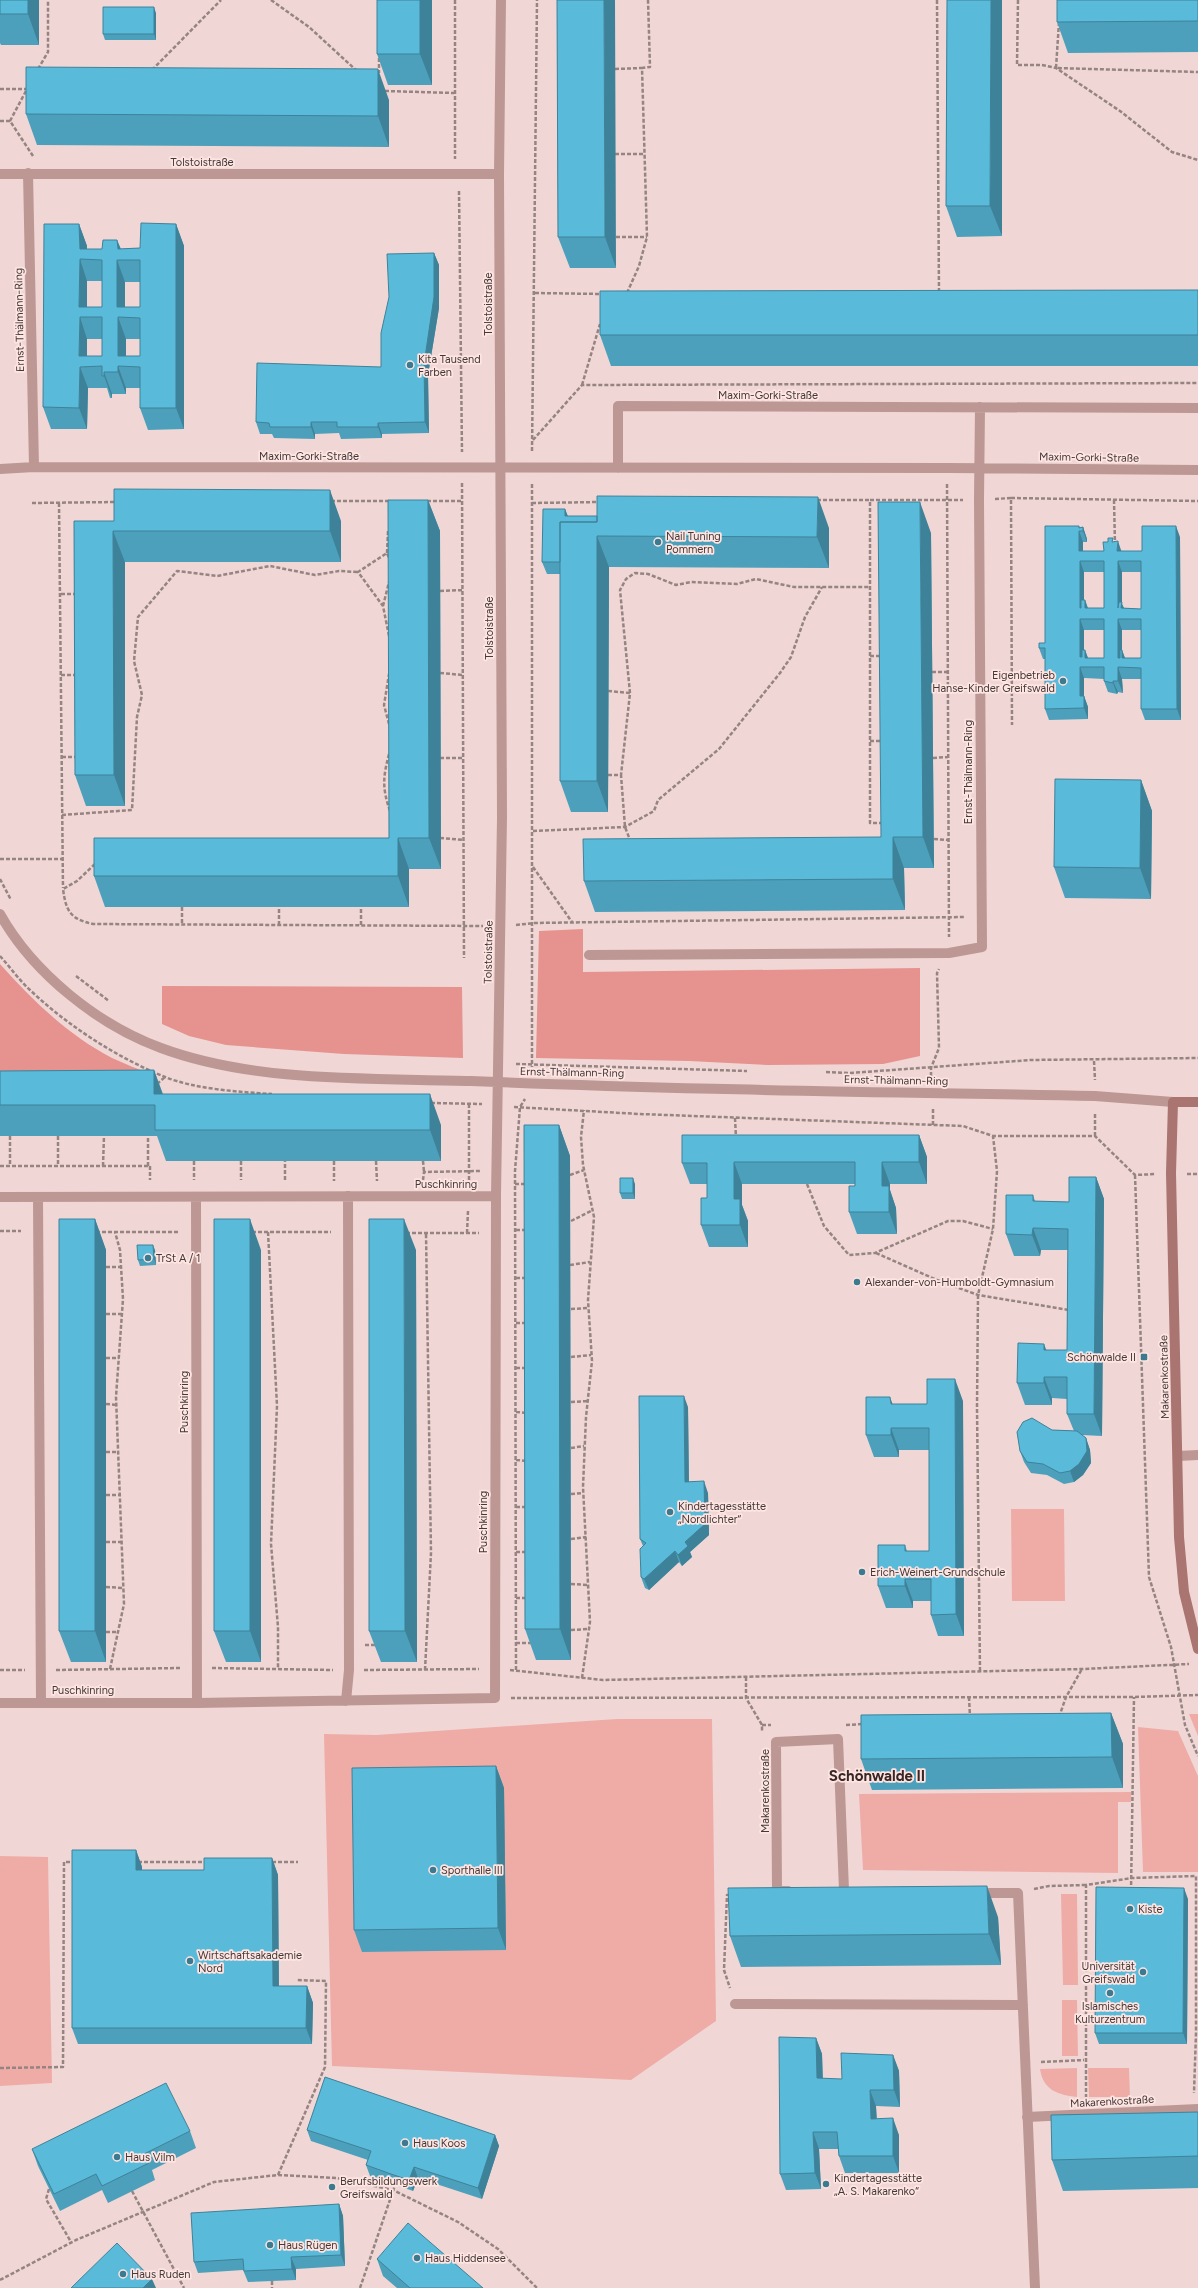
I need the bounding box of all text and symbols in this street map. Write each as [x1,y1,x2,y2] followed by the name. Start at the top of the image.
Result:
[170,156,234,169] street label: Tolstoistraße
[12,268,27,372] street label: Ernst-Thälmann-Ring
[482,272,495,336] street label: Tolstoistraße
[418,353,481,379] place label: Kita Tausend Farben
[405,360,415,370] marker: Kita Tausend Farben
[718,389,818,402] street label: Maxim-Gorki-Straße
[259,450,359,463] street label: Maxim-Gorki-Straße
[1039,450,1139,465] street label: Maxim-Gorki-Straße
[666,530,721,556] place label: Nail Tuning Pommern
[653,537,663,547] marker: Nail Tuning Pommern
[483,596,496,660] street label: Tolstoistraße
[932,669,1055,695] place label: Eigenbetrieb Hanse-Kinder Greifswald
[1058,676,1068,686] marker: Eigenbetrieb Hanse-Kinder Greifswald
[962,720,975,824] street label: Ernst-Thälmann-Ring
[481,920,496,984] street label: Tolstoistraße
[520,1065,624,1080] street label: Ernst-Thälmann-Ring
[844,1073,948,1088] street label: Ernst-Thälmann-Ring
[415,1178,477,1191] street label: Puschkinring
[156,1252,201,1265] place label: TrSt A / 1
[143,1253,153,1263] marker: TrSt A / 1
[865,1276,1054,1289] place label: Alexander-von-Humboldt-Gymnasium
[852,1277,862,1287] marker: Alexander-von-Humboldt-Gymnasium
[1157,1335,1172,1419] street label: Makarenkostraße
[1067,1351,1136,1364] place label: Schönwalde II
[1139,1352,1149,1362] marker: Schönwalde II
[178,1371,191,1433] street label: Puschkinring
[477,1491,490,1553] street label: Puschkinring
[678,1500,766,1526] place label: Kindertagesstätte „Nordlichter“
[665,1507,675,1517] marker: Kindertagesstätte „Nordlichter“
[870,1566,1005,1579] place label: Erich-Weinert-Grundschule
[857,1567,867,1577] marker: Erich-Weinert-Grundschule
[52,1684,114,1697] street label: Puschkinring
[759,1749,772,1833] street label: Makarenkostraße
[829,1767,925,1785] district label: Schönwalde II
[441,1864,503,1877] place label: Sporthalle III
[428,1865,438,1875] marker: Sporthalle III
[1138,1903,1163,1916] place label: Kiste
[1125,1904,1135,1914] marker: Kiste
[198,1949,302,1975] place label: Wirtschaftsakademie Nord
[185,1956,195,1966] marker: Wirtschaftsakademie Nord
[1082,1960,1135,1986] place label: Universität Greifswald
[1138,1967,1148,1977] marker: Universität Greifswald
[1105,1988,1115,1998] marker: Islamisches Kulturzentrum
[1075,2000,1145,2026] place label: Islamisches Kulturzentrum
[1070,2093,1154,2110] street label: Makarenkostraße
[413,2137,465,2150] place label: Haus Koos
[400,2138,410,2148] marker: Haus Koos
[125,2151,175,2164] place label: Haus Vilm
[112,2152,122,2162] marker: Haus Vilm
[834,2172,922,2198] place label: Kindertagesstätte „A. S. Makarenko“
[340,2175,438,2201] place label: Berufsbildungswerk Greifswald
[821,2179,831,2189] marker: Kindertagesstätte „A. S. Makarenko“
[327,2182,337,2192] marker: Berufsbildungswerk Greifswald
[278,2239,337,2252] place label: Haus Rügen
[265,2240,275,2250] marker: Haus Rügen
[425,2252,506,2265] place label: Haus Hiddensee
[412,2253,422,2263] marker: Haus Hiddensee
[131,2268,190,2281] place label: Haus Ruden
[118,2269,128,2279] marker: Haus Ruden

